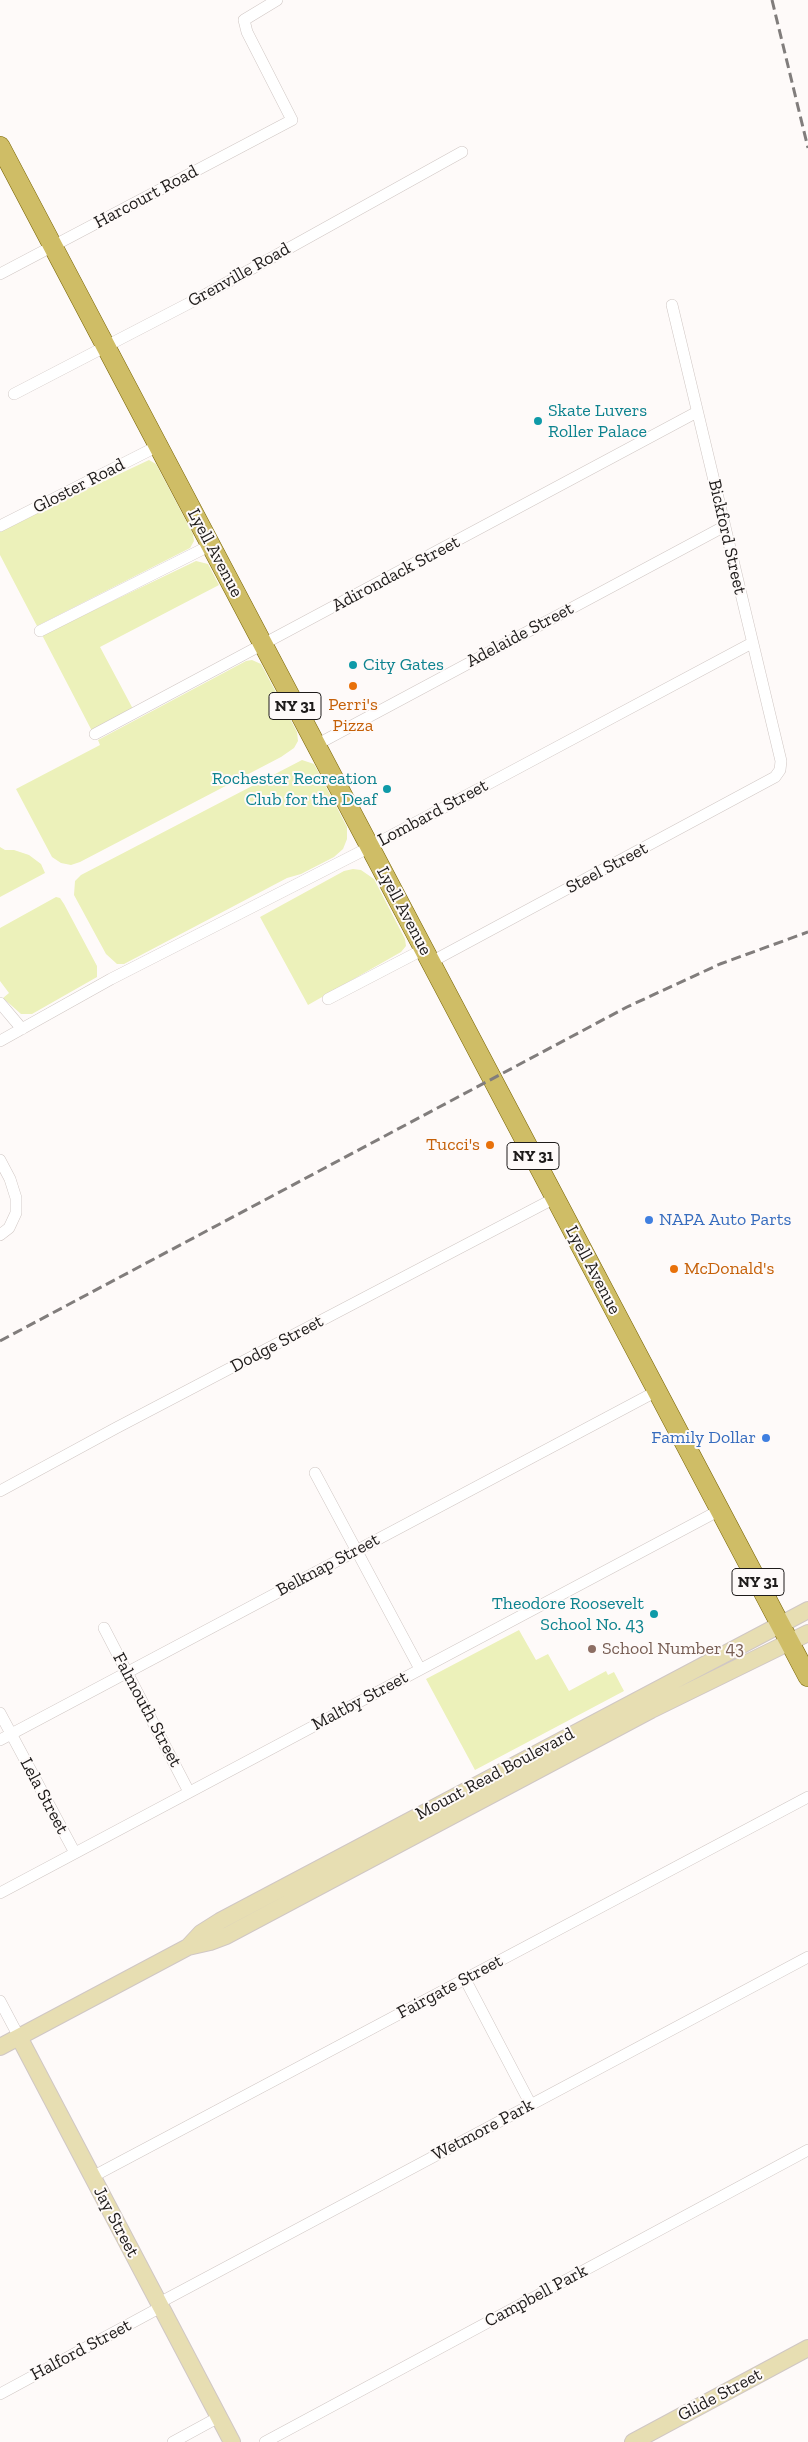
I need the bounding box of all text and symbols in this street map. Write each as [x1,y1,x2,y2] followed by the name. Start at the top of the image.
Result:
[90,161,202,233] street label: Harcourt Road
[184,238,294,312] street label: Grenville Road
[548,400,647,442] place label: Skate Luvers Roller Palace
[532,415,544,427] marker: Skate Luvers Roller Palace
[30,454,128,518] street label: Gloster Road
[703,477,751,597] street label: Bickford Street
[183,505,247,601] street label: Lyell Avenue
[329,531,463,617] street label: Adirondack Street
[463,598,577,672] street label: Adelaide Street
[363,654,444,676] place label: City Gates
[347,659,359,671] marker: City Gates
[347,680,359,692] marker: Perri's Pizza
[269,692,321,719] road number: NY 31
[328,694,378,736] place label: Perri's Pizza
[212,768,377,811] place label: Rochester Recreation Club for the Deaf
[374,775,492,851] street label: Lombard Street
[381,783,393,795] marker: Rochester Recreation Club for the Deaf
[562,837,652,899] street label: Steel Street
[372,863,436,959] street label: Lyell Avenue
[426,1134,480,1156] place label: Tucci's
[484,1139,496,1151] marker: Tucci's
[507,1142,559,1170] road number: NY 31
[659,1209,791,1231] place label: NAPA Auto Parts
[643,1214,655,1226] marker: NAPA Auto Parts
[561,1222,625,1318] street label: Lyell Avenue
[684,1258,774,1280] place label: McDonald's
[668,1263,680,1275] marker: McDonald's
[227,1311,327,1377] street label: Dodge Street
[651,1427,756,1449] place label: Family Dollar
[760,1432,772,1444] marker: Family Dollar
[273,1529,383,1601] street label: Belknap Street
[732,1568,784,1595] road number: NY 31
[492,1593,644,1636] place label: Theodore Roosevelt School No. 43
[648,1608,660,1620] marker: Theodore Roosevelt School No. 43
[602,1638,744,1660] place label: School Number 43
[586,1643,598,1655] marker: School Number 43
[108,1649,186,1771] street label: Falmouth Street
[308,1667,412,1735] street label: Maltby Street
[412,1723,578,1825] street label: Mount Read Boulevard
[15,1754,73,1838] street label: Lela Street
[394,1950,506,2024] street label: Fairgate Street
[429,2094,537,2166] street label: Wetmore Park
[88,2183,144,2261] street label: Jay Street
[481,2260,591,2332] street label: Campbell Park
[27,2314,135,2386] street label: Halford Street
[674,2364,766,2426] street label: Glide Street

